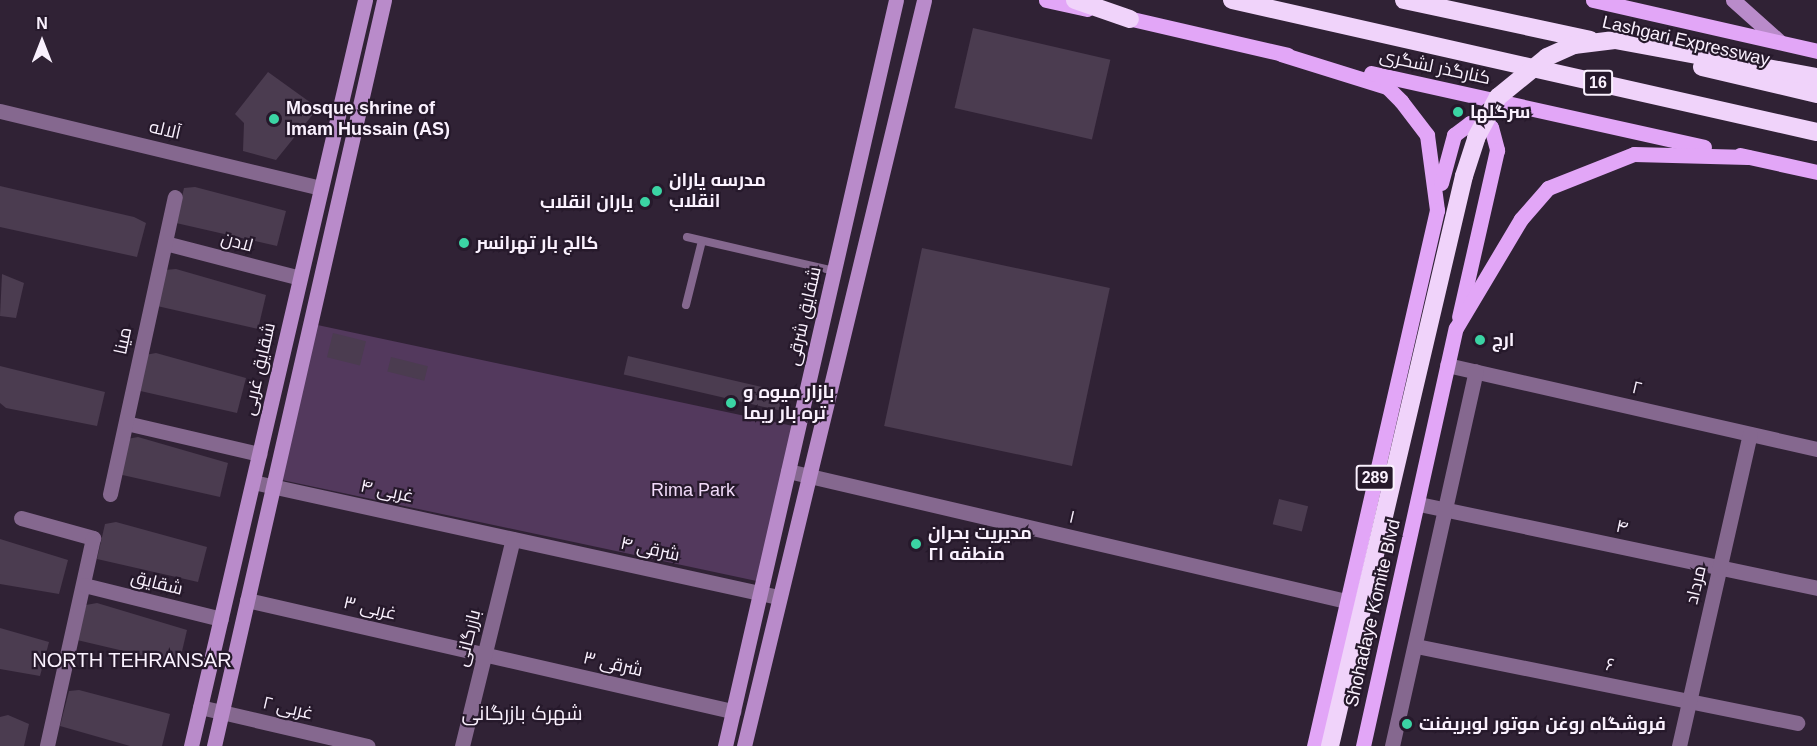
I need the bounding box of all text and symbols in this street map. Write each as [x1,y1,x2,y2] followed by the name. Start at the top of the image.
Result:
[1600,11,1772,71] street label: Lashgari Expressway
[12,12,72,72] north arrow
[36,15,48,32] text: N
[1378,45,1492,89] street label: کنارگذر لشگری
[1583,70,1613,96] road number: 16
[286,98,450,140] place label: Mosque shrine of Imam Hussain (AS)
[1470,101,1530,123] place label: سرگلها
[1451,105,1465,119] marker: سرگلها
[267,112,281,126] marker: Mosque shrine of Imam Hussain (AS)
[147,116,183,144] street label: آلاله
[669,170,766,213] place label: مدرسه یاران انقلاب
[650,184,664,198] marker: مدرسه یاران انقلاب
[540,191,633,213] place label: یاران انقلاب
[638,195,652,209] marker: یاران انقلاب
[219,227,255,257] street label: لادن
[476,232,598,254] place label: کالج بار تهرانسر
[457,236,471,250] marker: کالج بار تهرانسر
[782,264,826,368] street label: شقایق شرقی
[238,321,280,417] street label: شقایق غربی
[110,325,136,357] street label: مینا
[1492,329,1514,351] place label: ارج
[1473,333,1487,347] marker: ارج
[1630,376,1644,400] street label: ۲
[743,382,834,424] place label: بازار میوه و تره بار ریما
[724,396,738,410] marker: بازار میوه و تره بار ریما
[1356,465,1394,491] road number: 289
[358,475,416,507] street label: ۴ غربی
[651,479,735,501] park label: Rima Park
[1067,506,1077,528] street label: ۱
[1614,515,1630,539] street label: ۴
[1341,517,1405,709] street label: Shohadaye Komite Blvd
[928,523,1032,566] place label: مدیریت بحران منطقه ۲۱
[618,532,682,566] street label: ۴ شرقی
[909,537,923,551] marker: مدیریت بحران منطقه ۲۱
[1681,563,1711,607] street label: مرداد
[129,566,185,600] street label: شقایق
[341,591,399,625] street label: ۳ غربی
[451,607,485,669] street label: بازرگانی
[581,647,645,681] street label: ۳ شرقی
[21,648,243,672] district label: NORTH TEHRANSAR
[1604,654,1616,676] street label: ۶
[261,692,315,724] street label: ۲ غربی
[461,701,583,725] district label: شهرک بازرگانی
[1419,713,1666,735] place label: فروشگاه روغن موتور لوبریفنت
[1400,717,1414,731] marker: فروشگاه روغن موتور لوبریفنت

